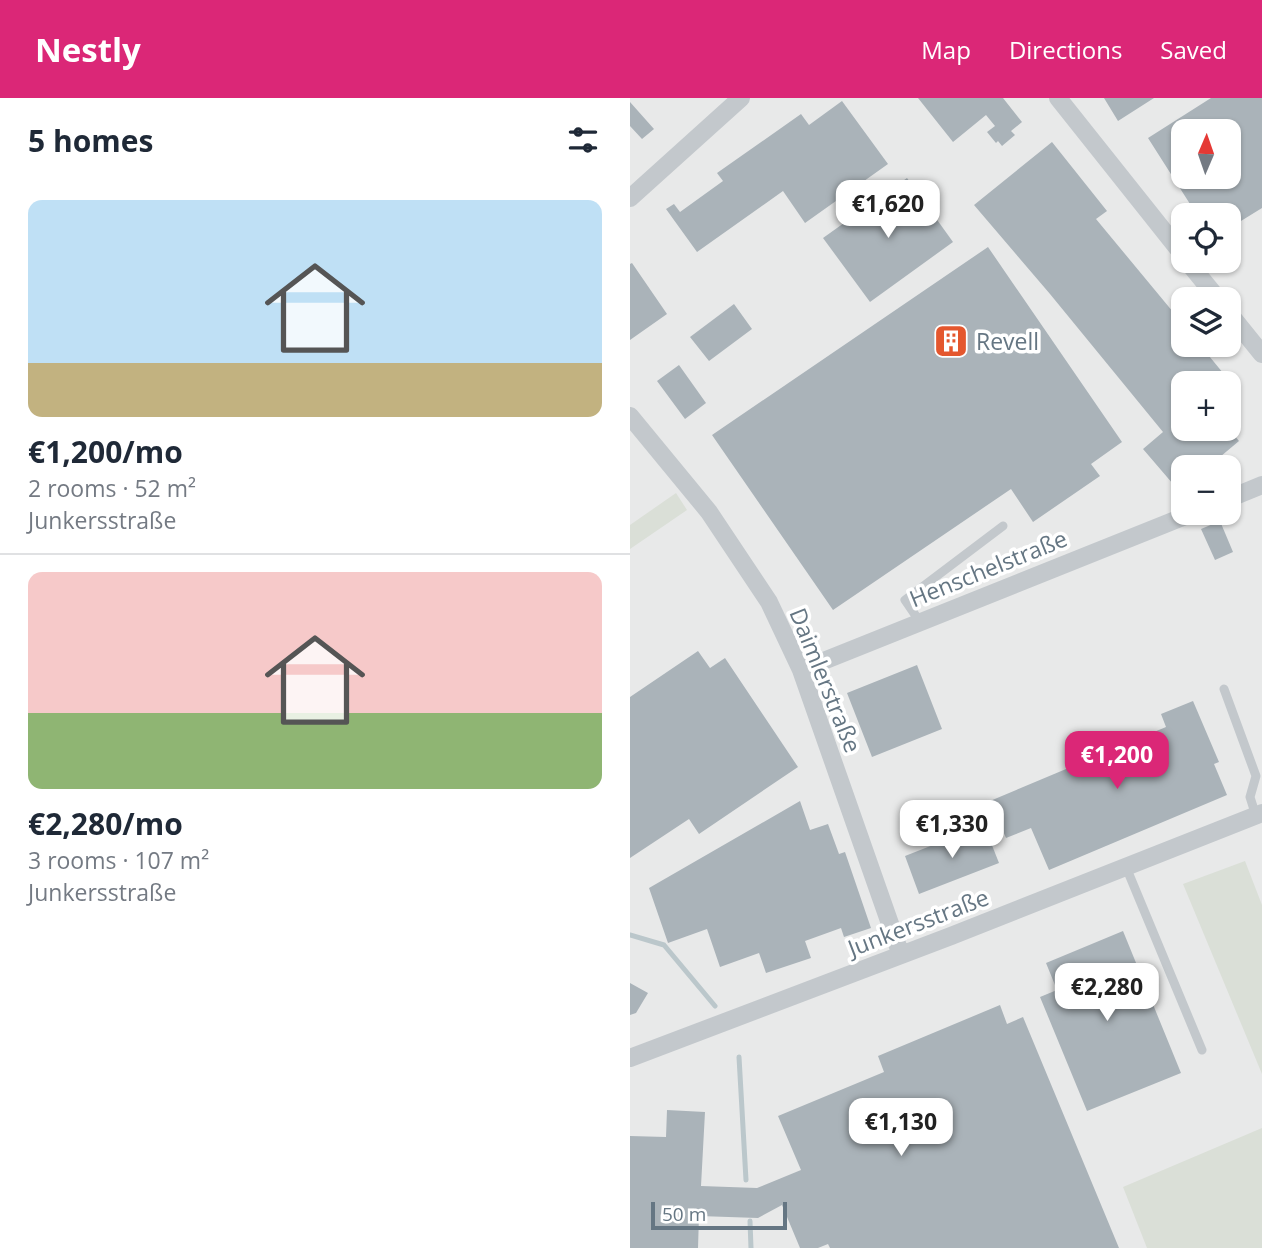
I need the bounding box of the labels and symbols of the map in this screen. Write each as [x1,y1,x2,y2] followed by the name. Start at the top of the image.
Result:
[1171,119,1241,189] north arrow
[831,180,945,240] pin: €1,620
[932,322,970,360] building icon: Revell
[976,325,1039,357] place label: Revell
[904,522,1072,614] street label: Henschelstraße
[782,603,870,757] street label: Daimlerstraße
[1060,732,1174,791] pin: €1,200
[895,800,1009,860] pin: €1,330
[841,880,993,964] street label: Junkersstraße
[1050,964,1164,1023] pin: €2,280
[844,1098,958,1158] pin: €1,130
[651,1199,788,1231] scale bar

